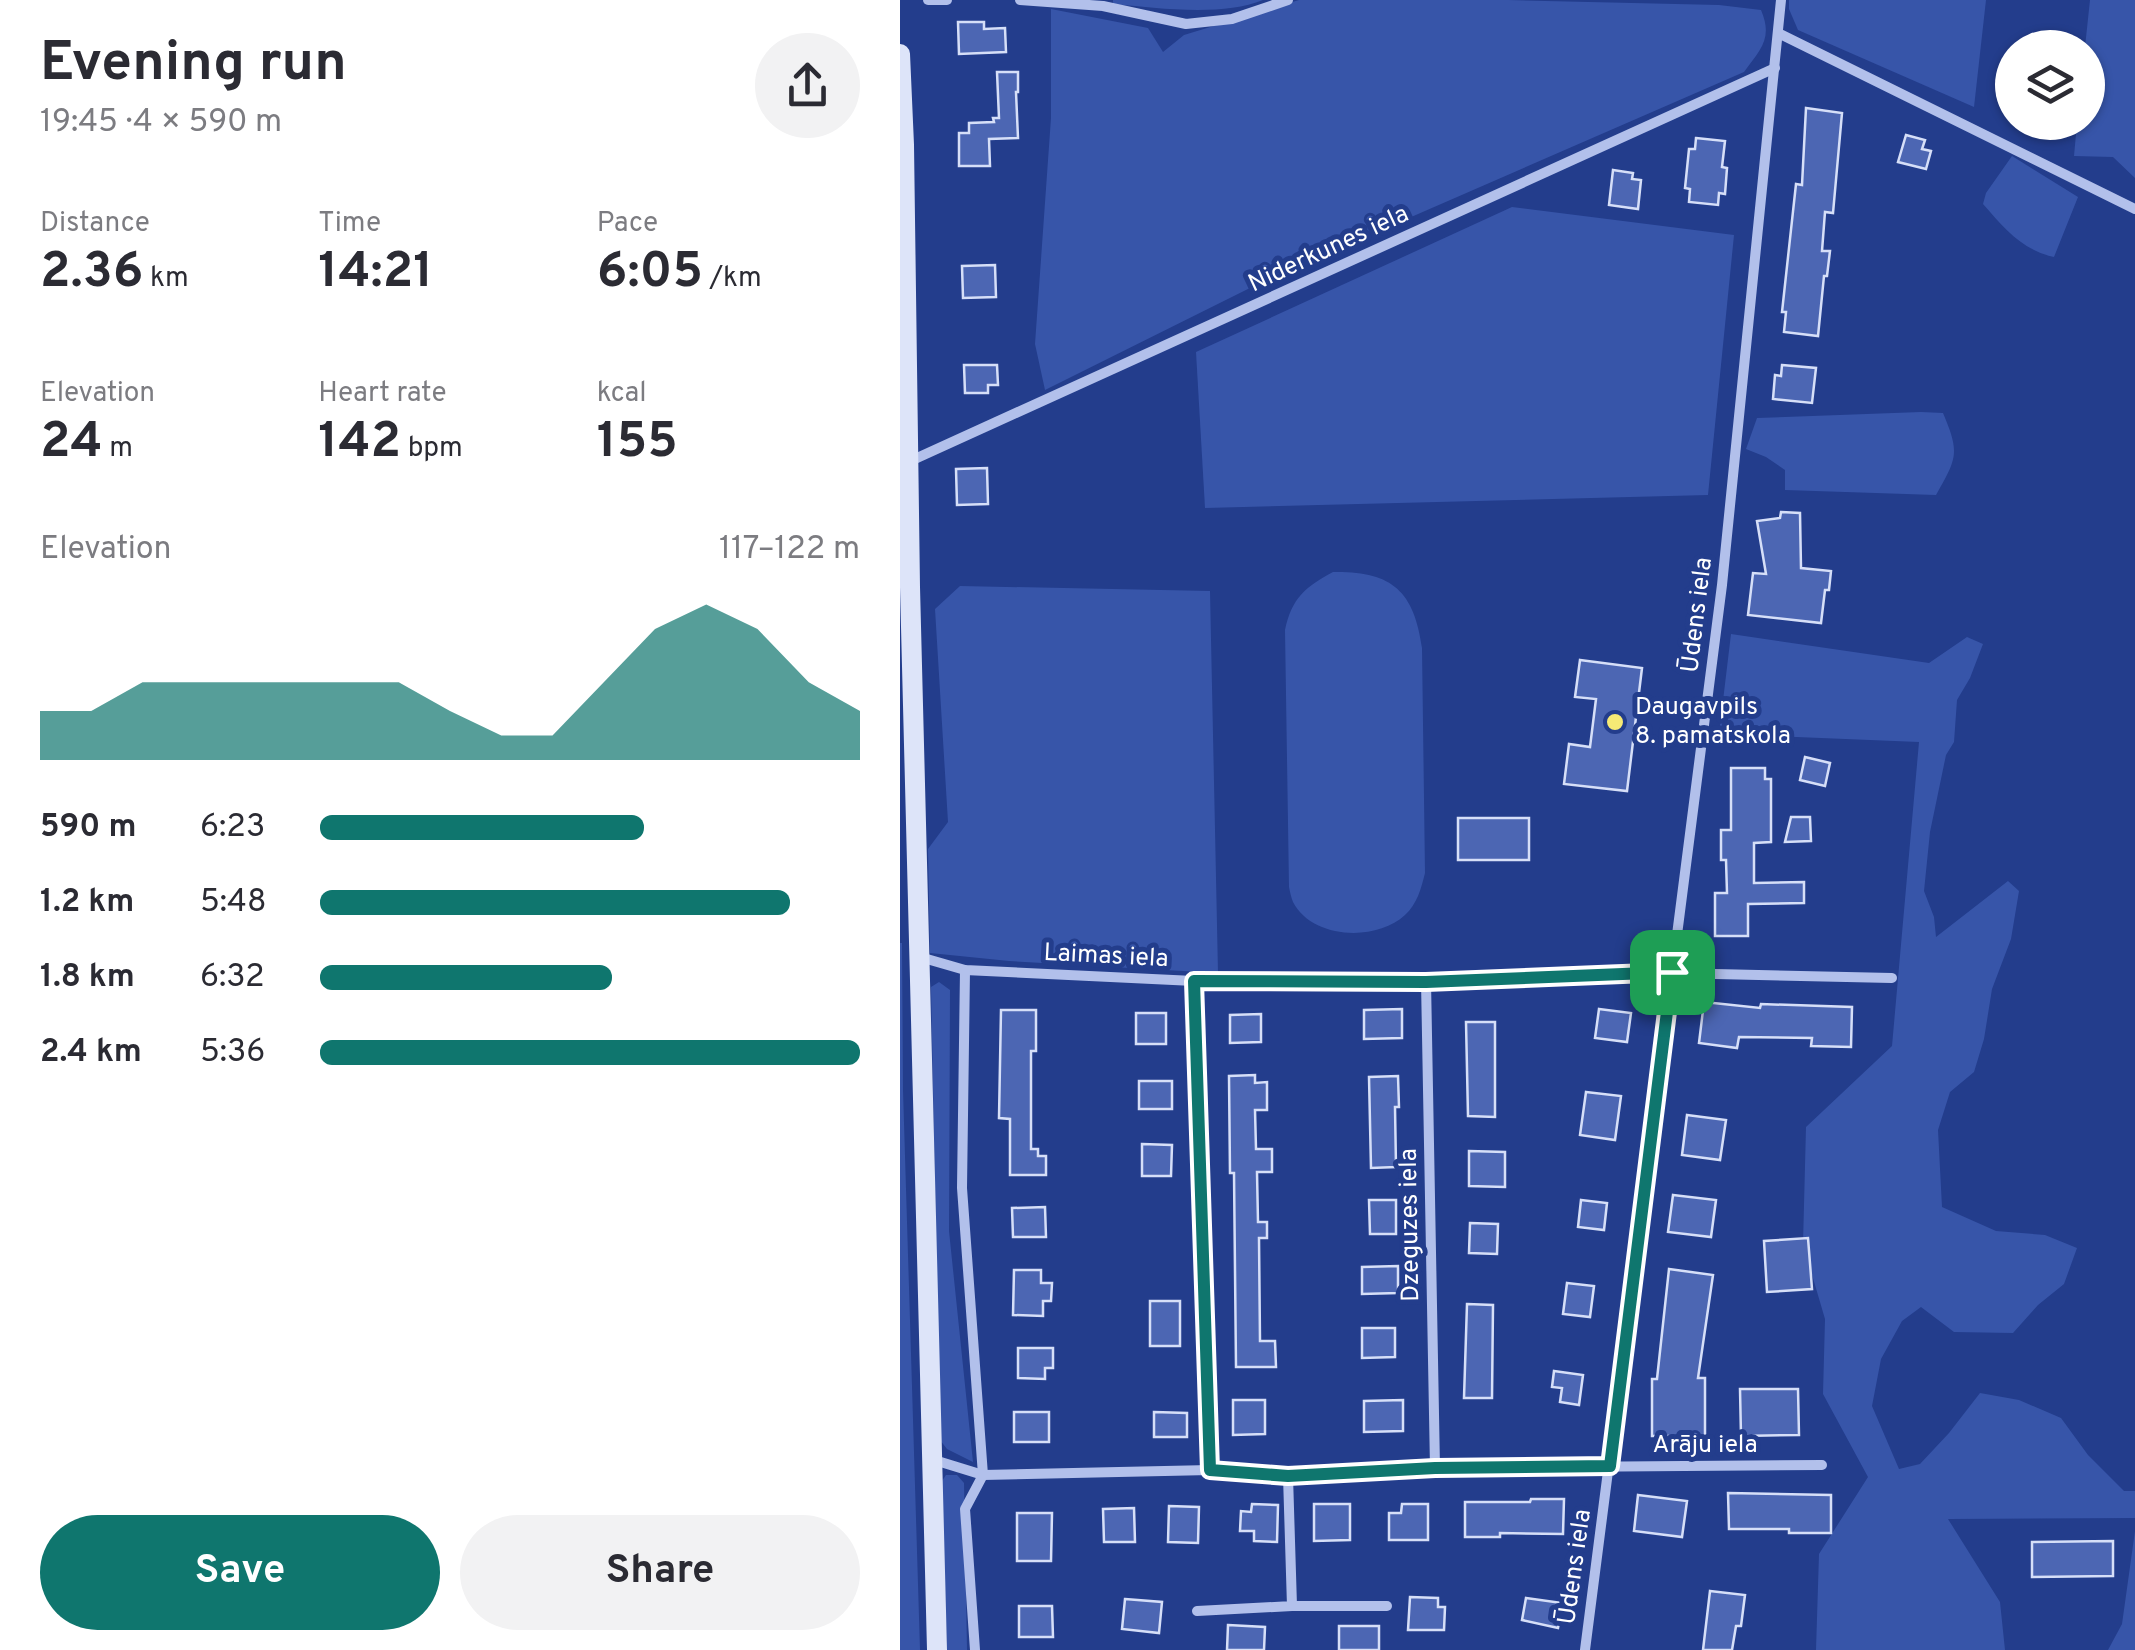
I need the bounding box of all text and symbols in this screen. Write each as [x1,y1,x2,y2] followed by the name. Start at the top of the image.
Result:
[40,30,347,100] text: Evening run
[1995,30,2105,140] map controls
[1995,30,2105,140] button: layers
[755,33,860,138] button: share
[40,103,282,143] text: 19:45 · 4 × 590 m
[1244,199,1414,301] street label: Niderkunes iela
[40,206,150,242] text: Distance
[318,206,381,242] text: Time
[597,206,658,242] text: Pace
[40,242,143,305] text: 2.36
[318,242,433,305] text: 14:21
[597,242,703,305] text: 6:05
[143,261,189,297] text: km
[703,261,762,297] text: /km
[40,376,155,412] text: Elevation
[318,376,446,412] text: Heart rate
[597,376,646,412] text: kcal
[40,412,103,475] text: 24
[318,412,401,475] text: 142
[597,412,678,475] text: 155
[103,431,133,467] text: m
[401,431,463,467] text: bpm
[40,530,172,570] text: Elevation
[719,530,860,570] text: 117–122 m
[1675,555,1721,675] street label: Ūdens iela
[1635,692,1791,753] place label: Daugavpils 8. pamatskola
[1604,711,1626,733] marker: Daugavpils 8. pamatskola
[40,808,136,848] text: 590 m
[200,808,265,848] text: 6:23
[40,883,134,923] text: 1.2 km
[200,883,267,923] text: 5:48
[1630,930,1715,1015] pin
[1043,938,1169,976] street label: Laimas iela
[1645,945,1700,1000] icon: arrive
[40,958,135,998] text: 1.8 km
[200,958,265,998] text: 6:32
[40,1033,142,1073] text: 2.4 km
[200,1033,265,1073] text: 5:36
[1394,1148,1428,1302] street label: Dzeguzes iela
[1652,1430,1758,1462] street label: Arāju iela
[1552,1507,1600,1627] street label: Ūdens iela
[40,1515,440,1630] button: Save
[460,1515,860,1630] button: Share

